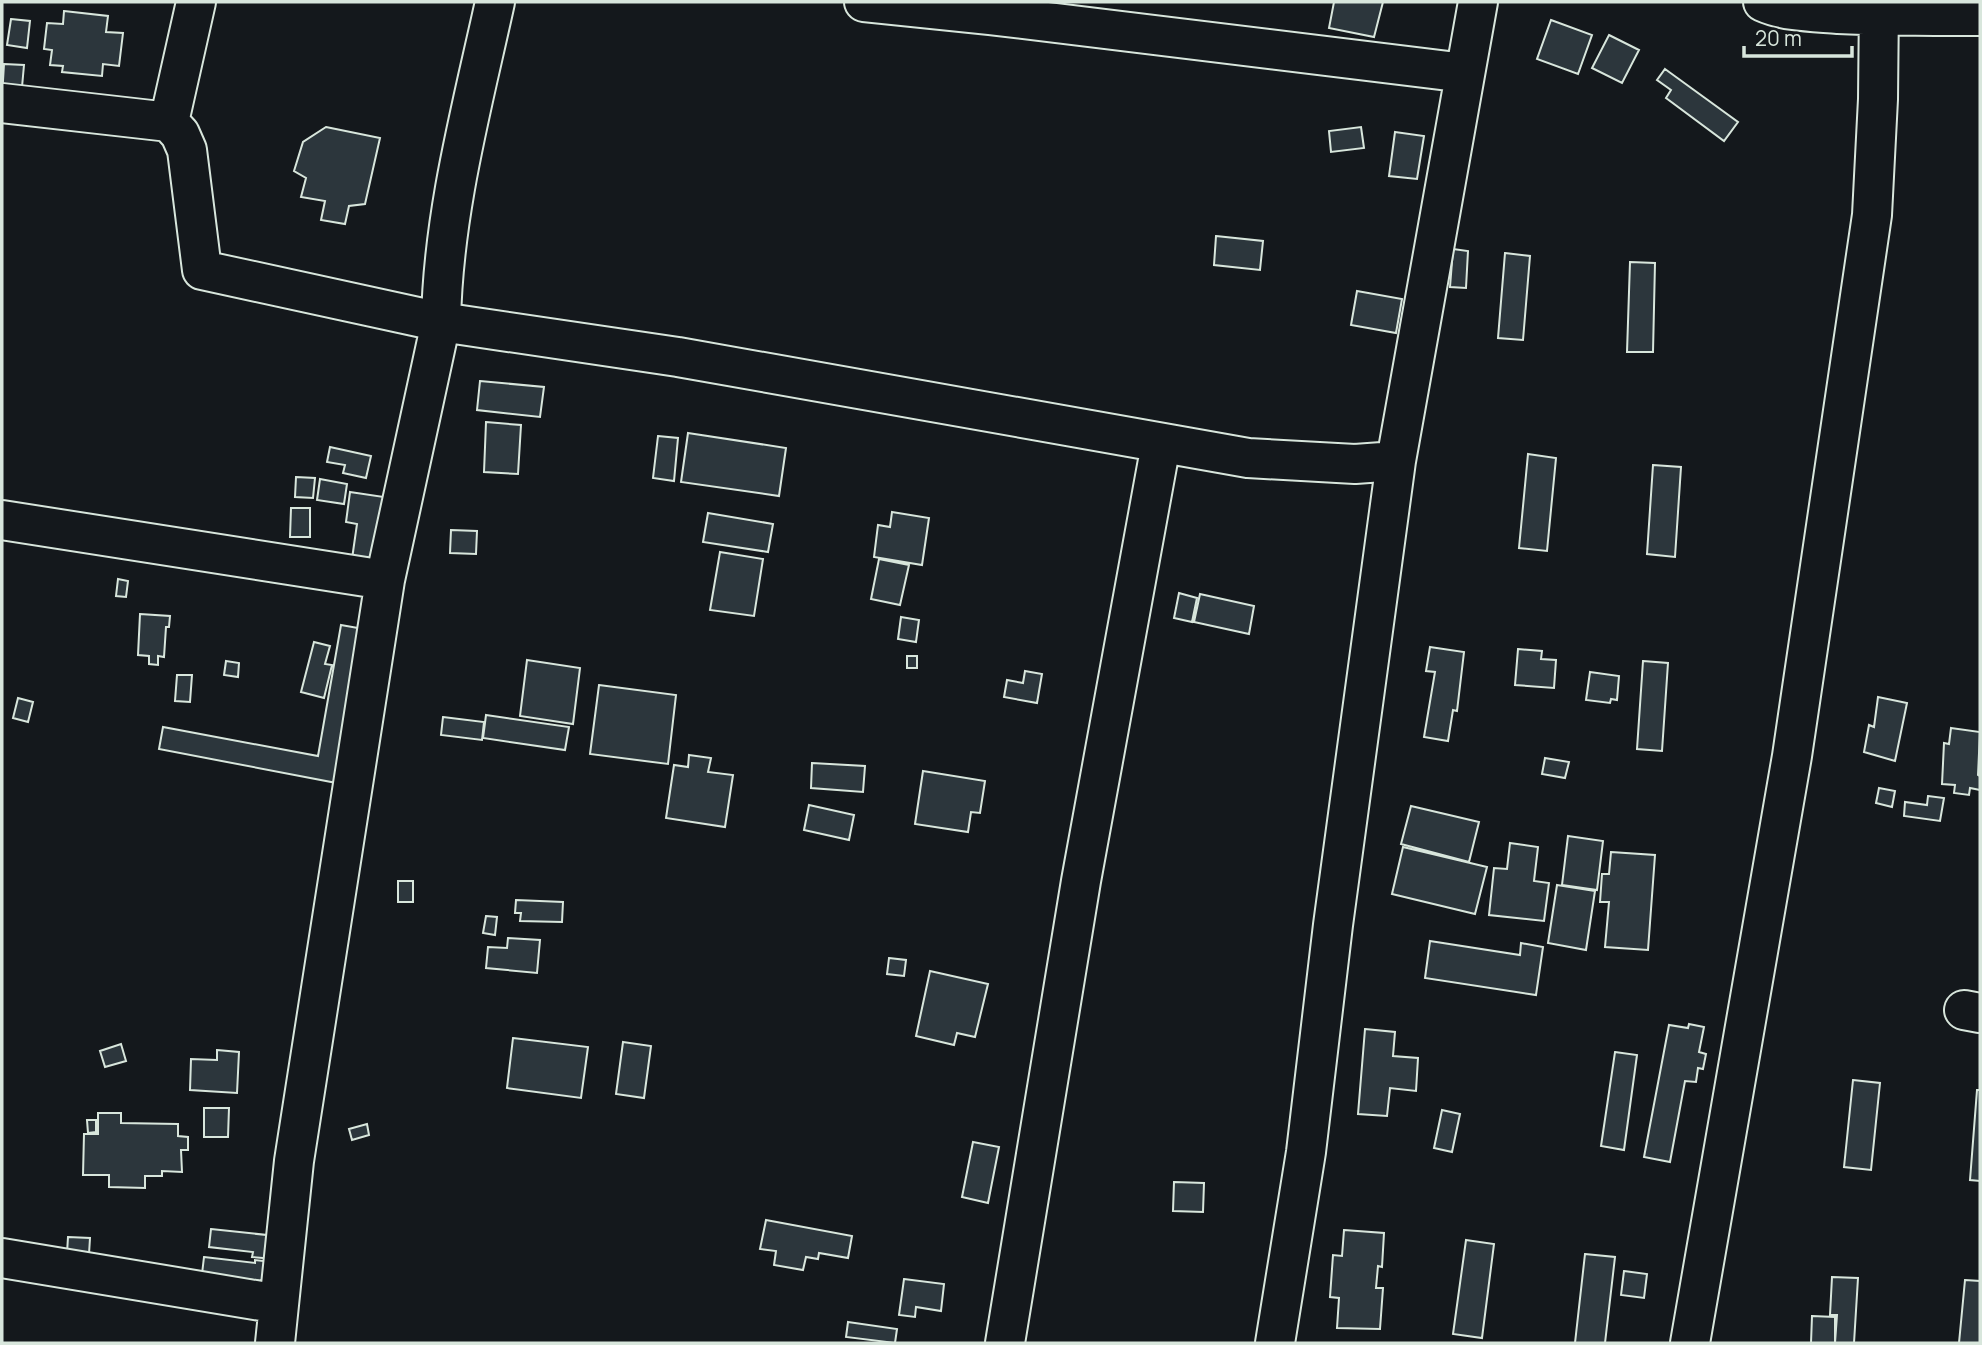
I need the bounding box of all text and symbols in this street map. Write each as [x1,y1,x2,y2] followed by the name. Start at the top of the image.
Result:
[1744,14,1853,58] scale bar
[1755,24,1802,52] text: 20 m

